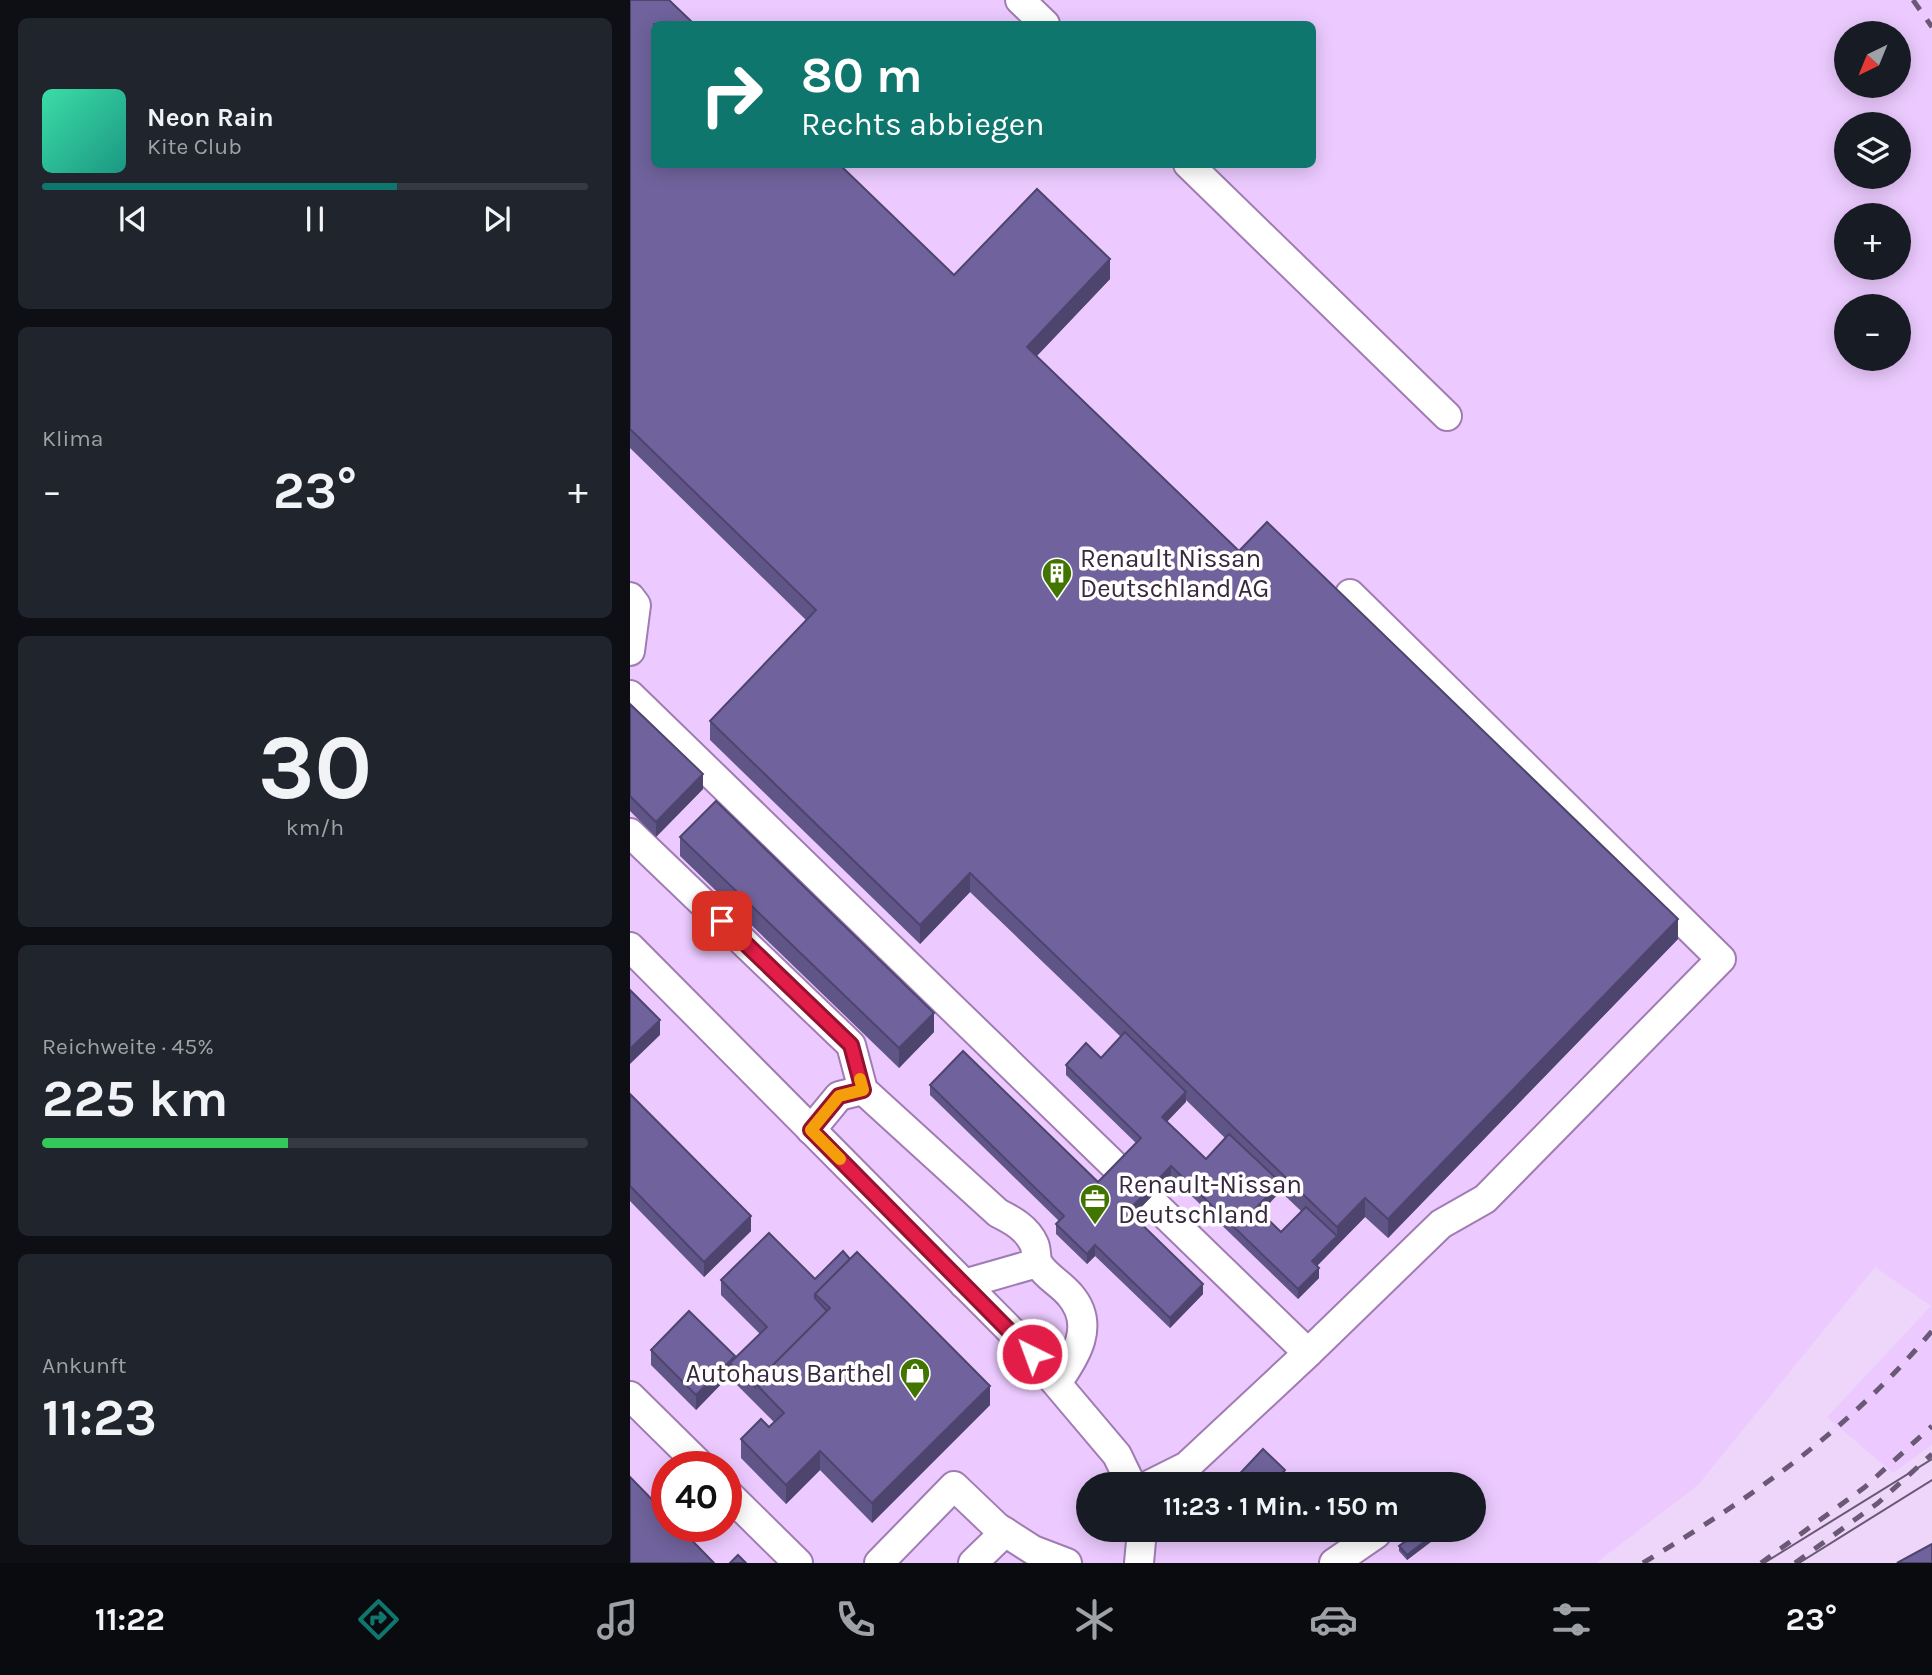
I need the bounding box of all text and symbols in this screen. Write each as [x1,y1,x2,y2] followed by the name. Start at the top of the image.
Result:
[1834,21,1911,98] north arrow
[1834,21,1911,371] map controls
[801,47,923,104] text: 80 m
[686,49,777,140] icon: right
[147,102,274,133] text: Neon Rain
[801,106,1045,143] text: Rechts abbiegen
[1834,112,1911,189] button: layers
[147,133,242,160] text: Kite Club
[114,200,152,238] icon: previous
[296,200,334,238] icon: pause
[478,200,516,238] icon: next
[1834,203,1911,280] button: +
[1834,294,1911,371] button: −
[42,425,103,452] text: Klima
[273,460,357,521] text: 23°
[42,469,62,514] text: −
[568,469,588,514] text: +
[1080,543,1269,604] place label: Renault Nissan Deutschland AG
[1040,556,1074,600] building icon: Renault Nissan Deutschland AG
[258,715,372,821] text: 30
[286,814,344,841] text: km/h
[692,891,752,951] pin
[703,902,741,940] icon: arrive
[42,1033,214,1060] text: Reichweite · 45%
[42,1068,228,1129] text: 225 km
[1118,1169,1302,1230] place label: Renault-Nissan Deutschland
[1078,1182,1112,1226] office icon: Renault-Nissan Deutschland
[995,1317,1069,1391] position arrow
[42,1352,126,1379] text: Ankunft
[898,1356,932,1400] shop icon: Autohaus Barthel
[686,1358,892,1389] place label: Autohaus Barthel
[42,1387,157,1448] text: 11:23
[651,1451,742,1542] speed limit sign: 40
[1163,1491,1399,1522] text: 11:23 · 1 Min. · 150 m
[354,1595,403,1644] icon: directions
[593,1595,642,1644] icon: music
[831,1595,880,1644] icon: phone
[1070,1595,1119,1644] icon: climate
[1309,1595,1358,1644] icon: car
[1547,1595,1596,1644] icon: filters
[95,1601,165,1638] text: 11:22
[1786,1601,1837,1638] text: 23°

